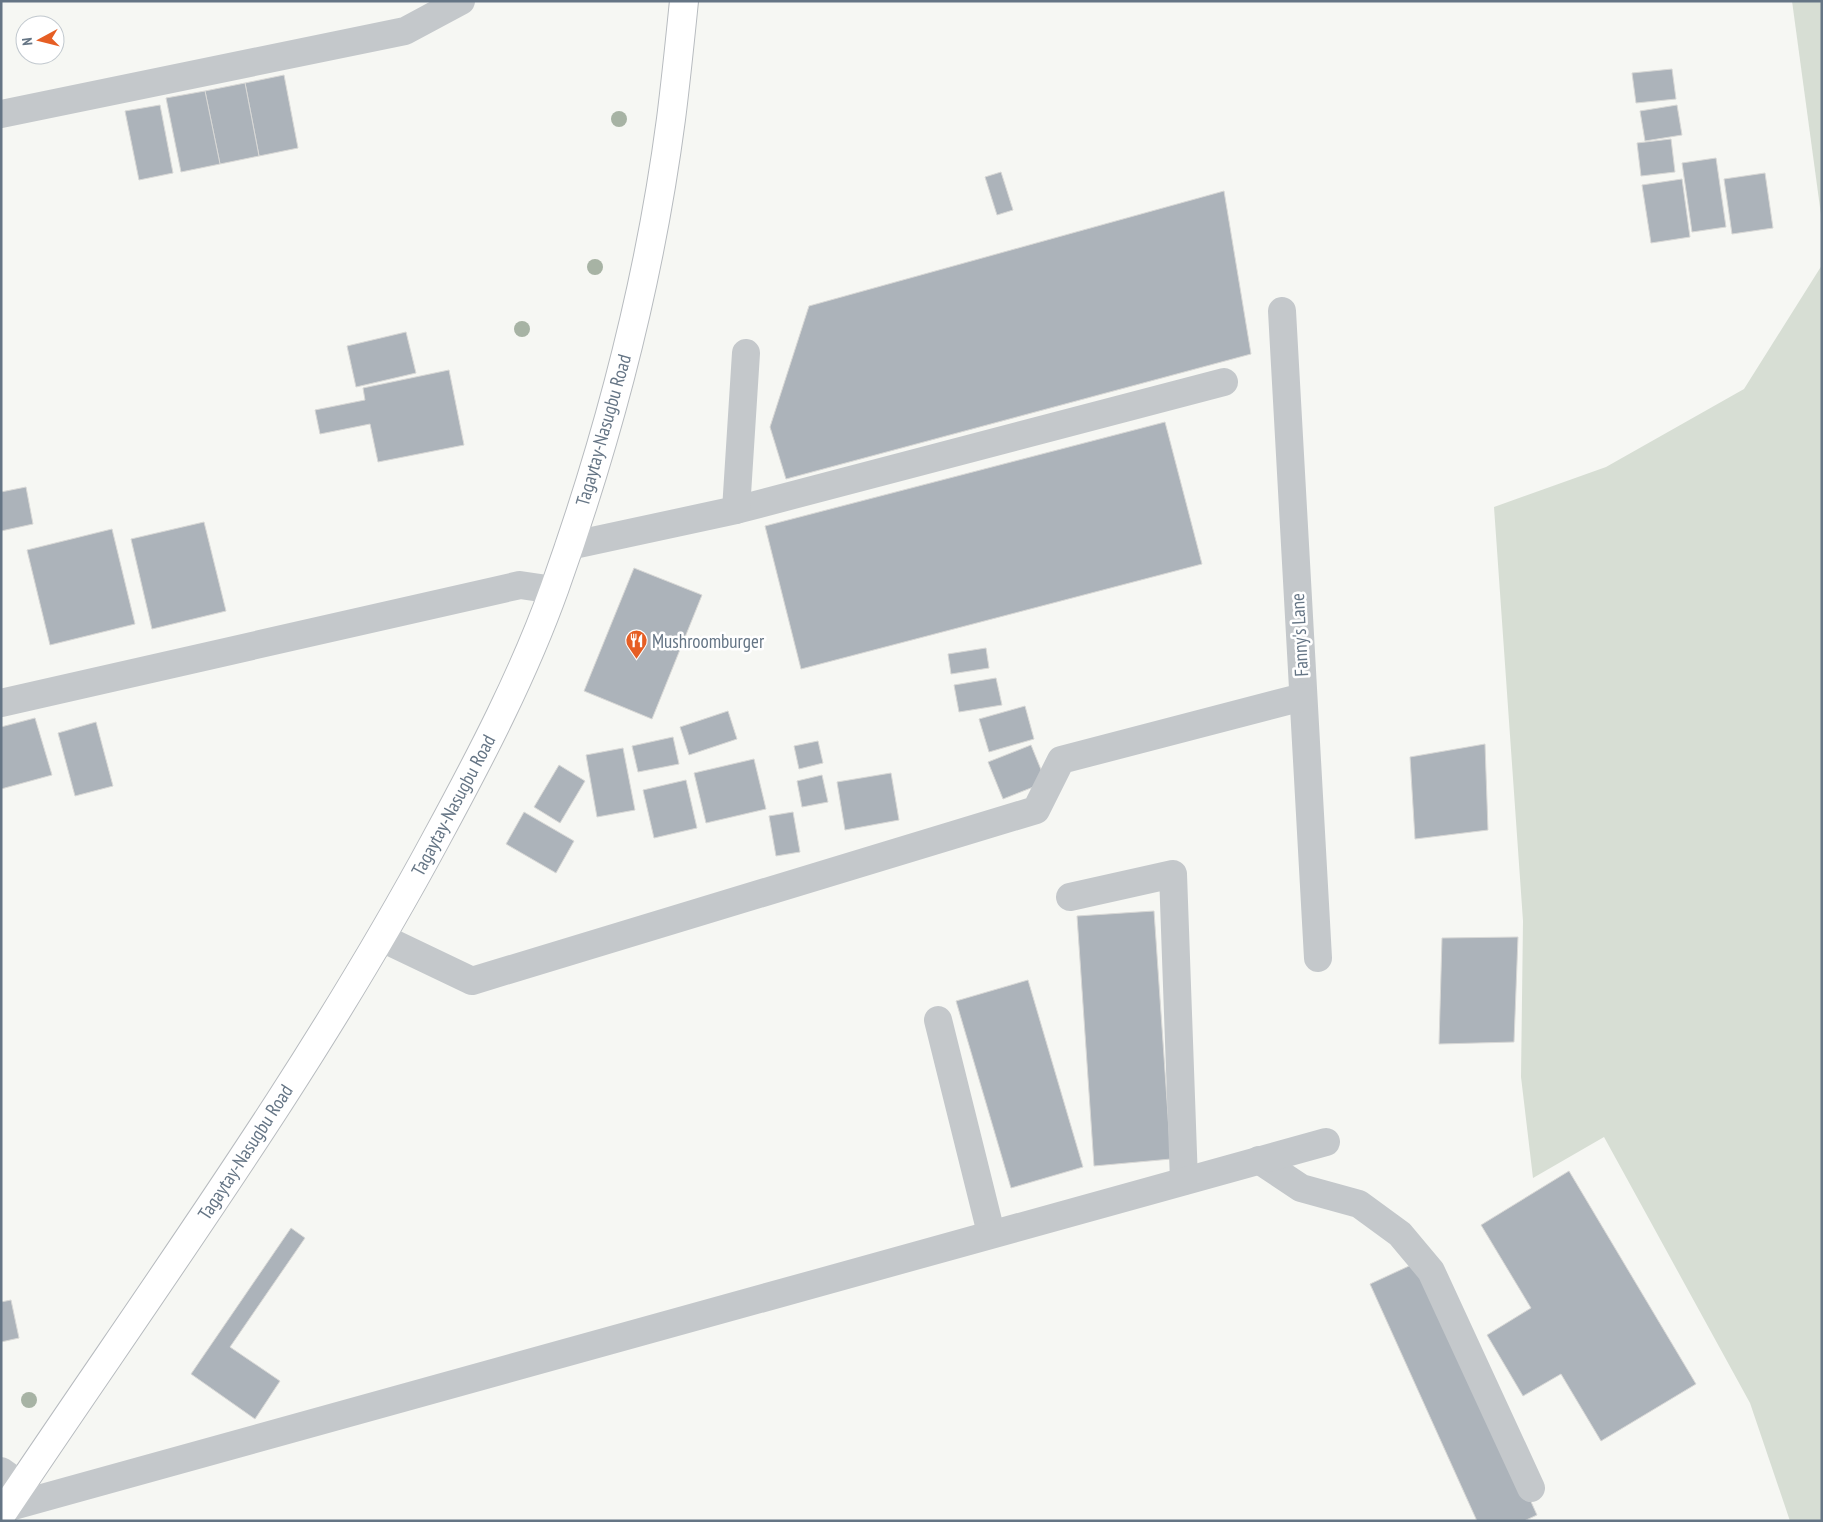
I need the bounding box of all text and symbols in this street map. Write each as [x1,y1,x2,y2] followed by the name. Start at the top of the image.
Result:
[15,15,65,65] north arrow
[18,37,36,46] text: N
[570,351,636,509] street label: Tagaytay-Nasugbu Road
[1285,592,1313,677] street label: Fanny's Lane
[624,629,648,660] restaurant icon: Mushroomburger
[652,629,765,653] place label: Mushroomburger
[406,730,500,880] street label: Tagaytay-Nasugbu Road
[192,1080,298,1224] street label: Tagaytay-Nasugbu Road

